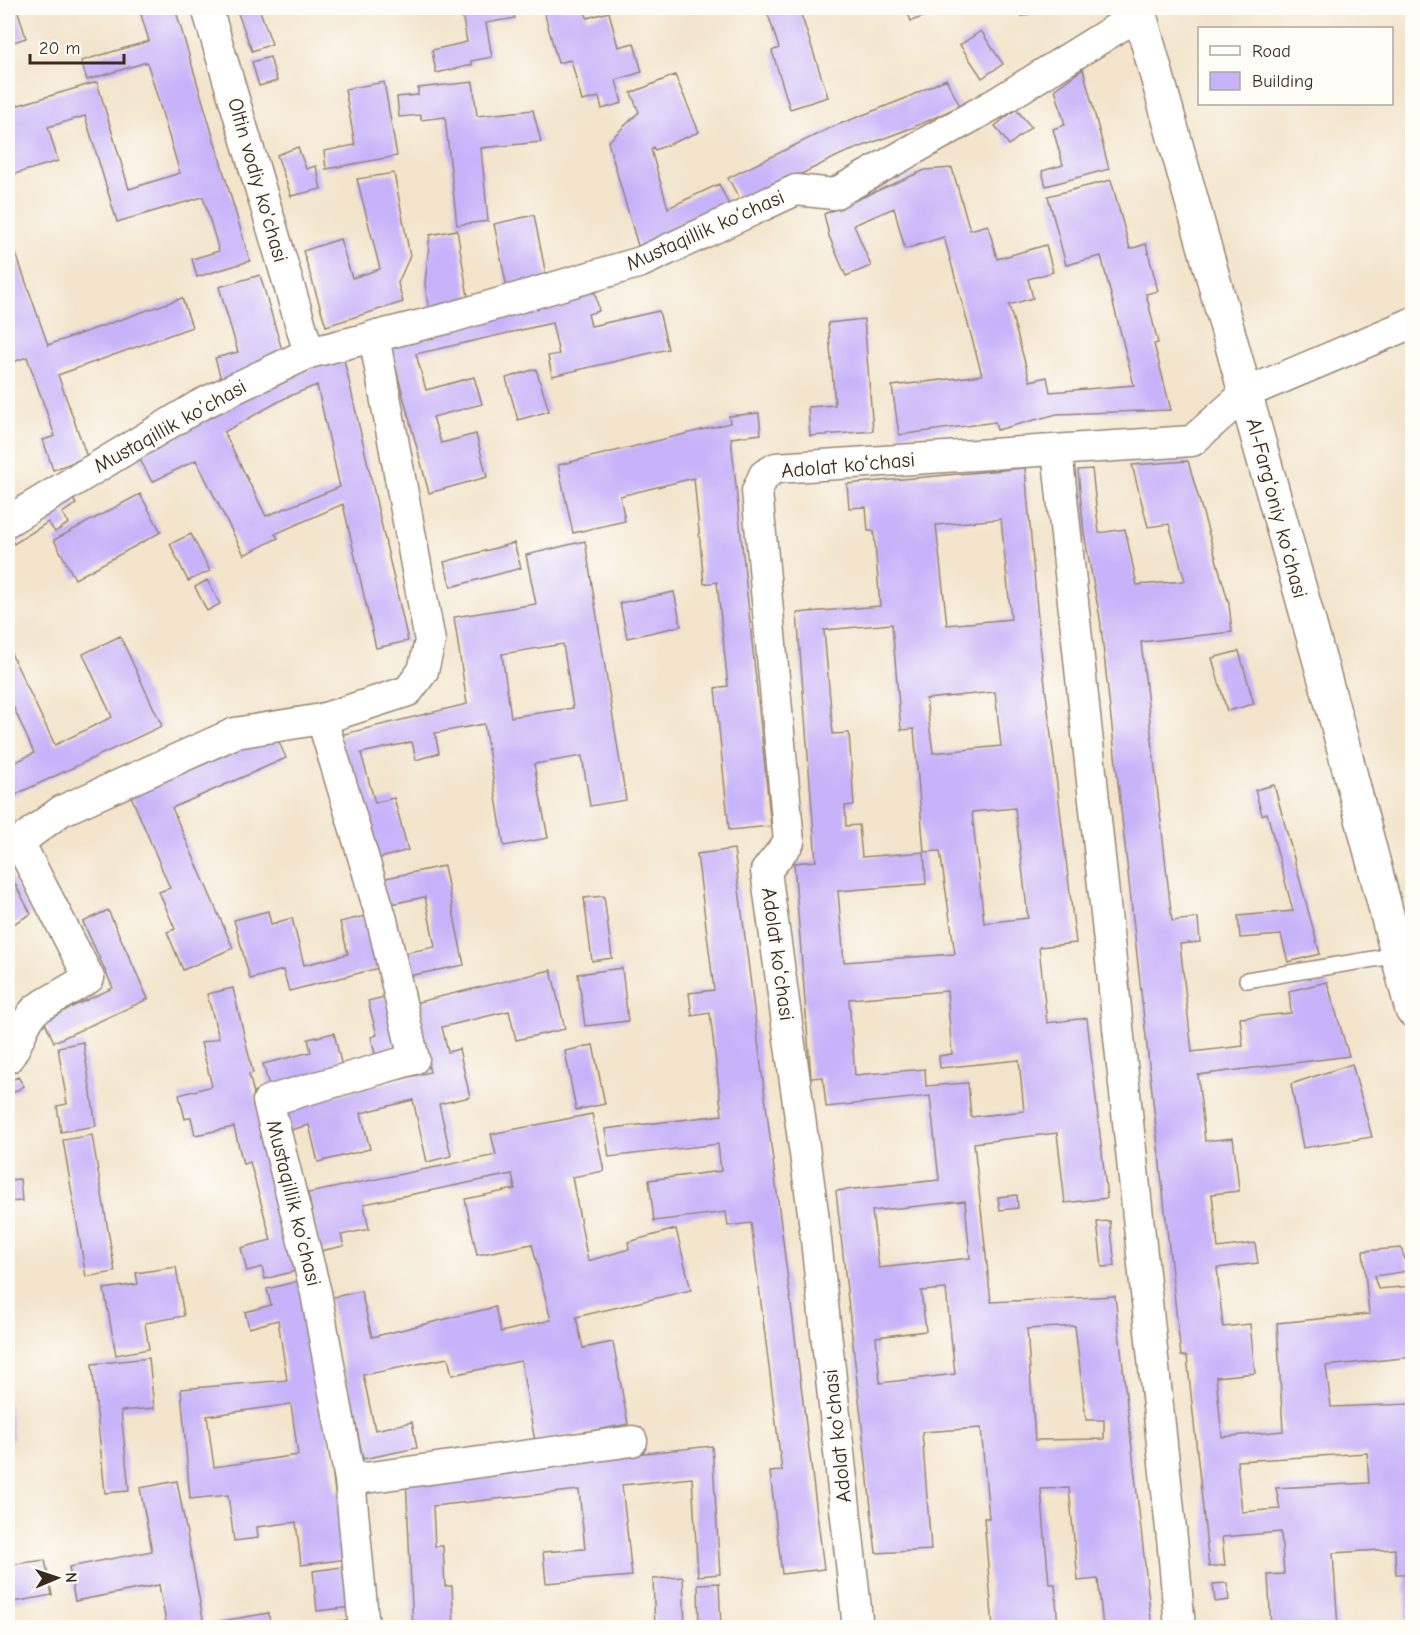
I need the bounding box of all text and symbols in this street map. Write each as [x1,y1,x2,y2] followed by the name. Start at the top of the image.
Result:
[30,27,124,65] scale bar
[1198,27,1393,105] legend
[39,38,80,59] text: 20 m
[1252,41,1291,62] text: Road
[1252,71,1314,92] text: Building
[223,95,293,265] street label: Oltin vodiy ko'chasi
[622,184,788,276] street label: Mustaqillik ko‘chasi
[90,374,250,478] street label: Mustaqillik ko‘chasi
[1241,415,1313,601] street label: Al-Fargʻoniy koʻchasi
[780,447,916,483] street label: Adolat koʻchasi
[757,886,799,1022] street label: Adolat koʻchasi
[262,1117,326,1289] street label: Mustaqillik ko‘chasi
[818,1368,856,1504] street label: Adolat koʻchasi
[27,1548,87,1608] north arrow
[62,1572,80,1583] text: N

